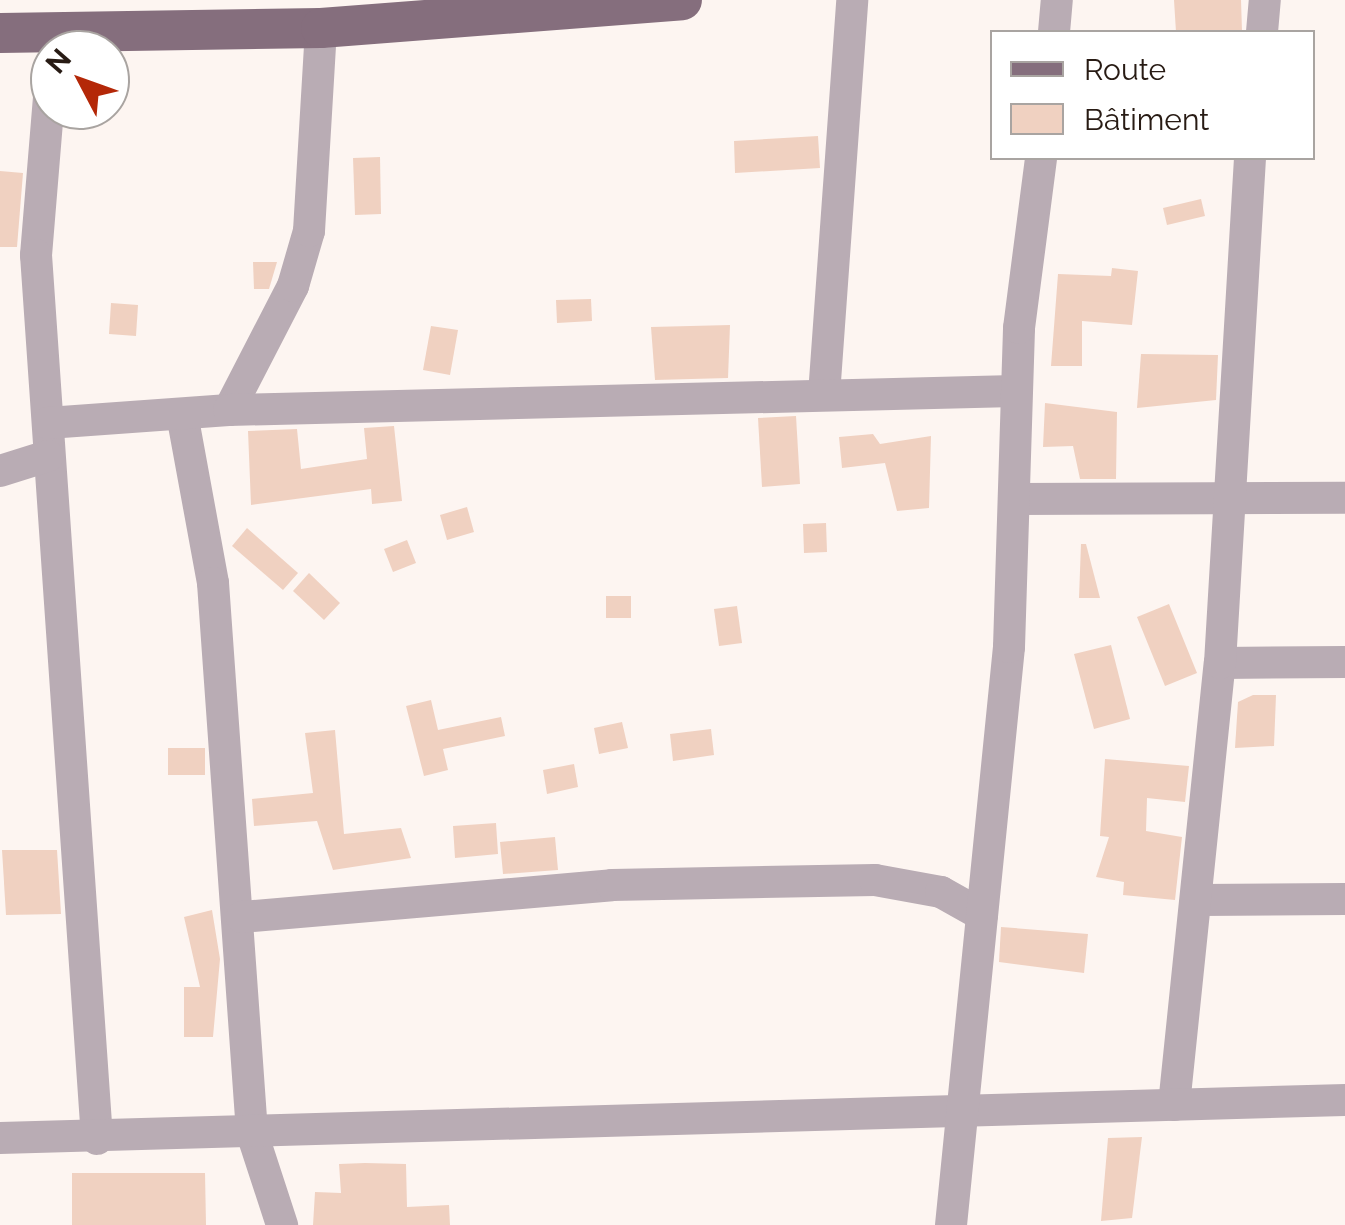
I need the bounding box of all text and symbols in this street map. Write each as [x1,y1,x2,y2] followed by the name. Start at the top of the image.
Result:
[30,30,130,130] north arrow
[990,30,1315,160] legend
[39,42,78,80] text: N
[1084,52,1166,87] text: Route
[1084,102,1209,137] text: Bâtiment

